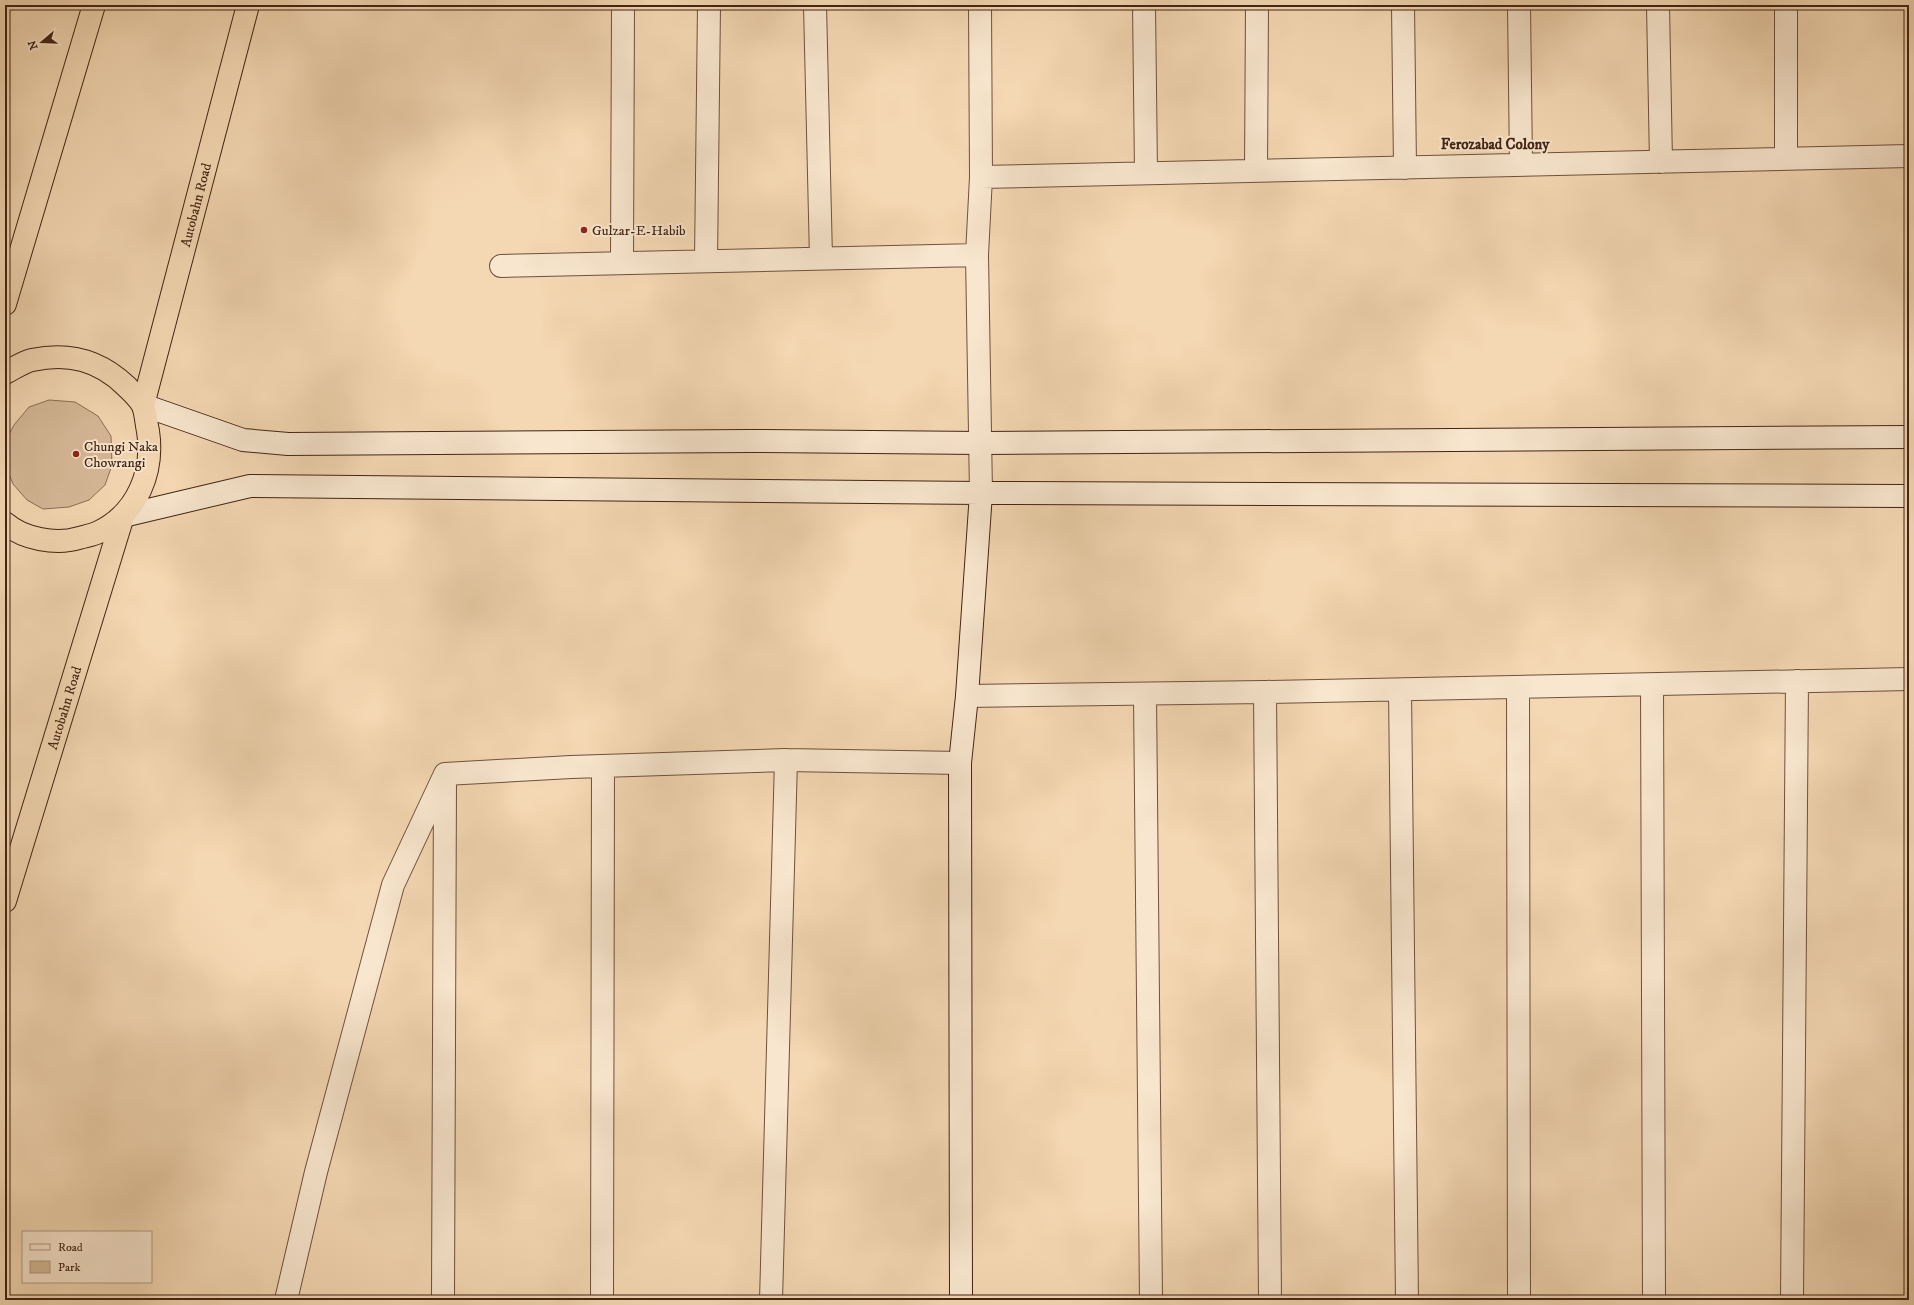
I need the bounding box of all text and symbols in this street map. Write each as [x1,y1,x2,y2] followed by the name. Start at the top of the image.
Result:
[22,22,62,62] north arrow
[25,38,42,51] text: N
[1441,135,1550,154] district label: Ferozabad Colony
[177,161,216,249] street label: Autobahn Road
[592,222,686,240] place label: Gulzar-E-Habib
[579,225,589,235] marker: Gulzar-E-Habib
[84,438,158,472] place label: Chungi Naka Chowrangi
[71,449,81,459] marker: Chungi Naka Chowrangi
[44,664,86,752] street label: Autobahn Road
[22,1231,152,1283] legend
[58,1240,83,1255] text: Road
[58,1260,80,1275] text: Park

